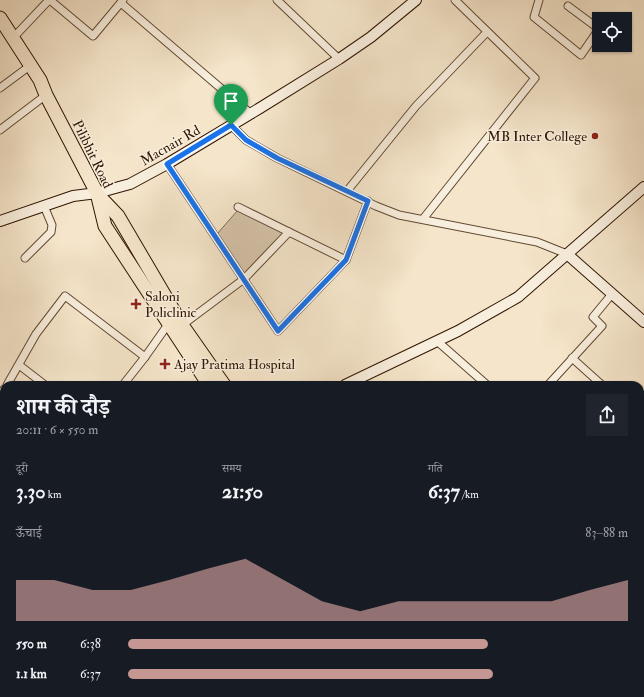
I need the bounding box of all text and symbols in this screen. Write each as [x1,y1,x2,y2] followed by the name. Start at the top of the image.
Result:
[592,12,632,52] map controls
[592,12,632,52] button: locate
[214,84,248,125] pin
[220,90,242,112] icon: arrive
[69,117,116,191] street label: Pilibhit Road
[137,121,203,169] street label: Macnair Rd
[487,128,587,145] place label: MB Inter College
[590,131,600,141] marker: MB Inter College
[145,288,197,321] place label: Saloni Policlinic
[130,298,142,310] marker: Saloni Policlinic
[173,356,296,374] place label: Ajay Pratima Hospital
[159,358,171,370] marker: Ajay Pratima Hospital
[16,393,110,421] text: शाम की दौड़
[586,394,628,436] button: share
[16,422,98,438] text: 20:11 · 6 × 550 m
[16,462,28,475] text: दूरी
[222,462,241,475] text: समय
[428,462,442,475] text: गति
[16,479,46,504] text: 3.30
[222,479,263,504] text: 21:50
[428,479,460,504] text: 6:37
[46,488,62,501] text: km
[460,488,479,501] text: /km
[16,525,42,541] text: ऊँचाई
[585,525,628,541] text: 83–88 m
[16,636,47,652] text: 550 m
[80,636,101,652] text: 6:38
[16,666,47,682] text: 1.1 km
[80,666,101,682] text: 6:37

